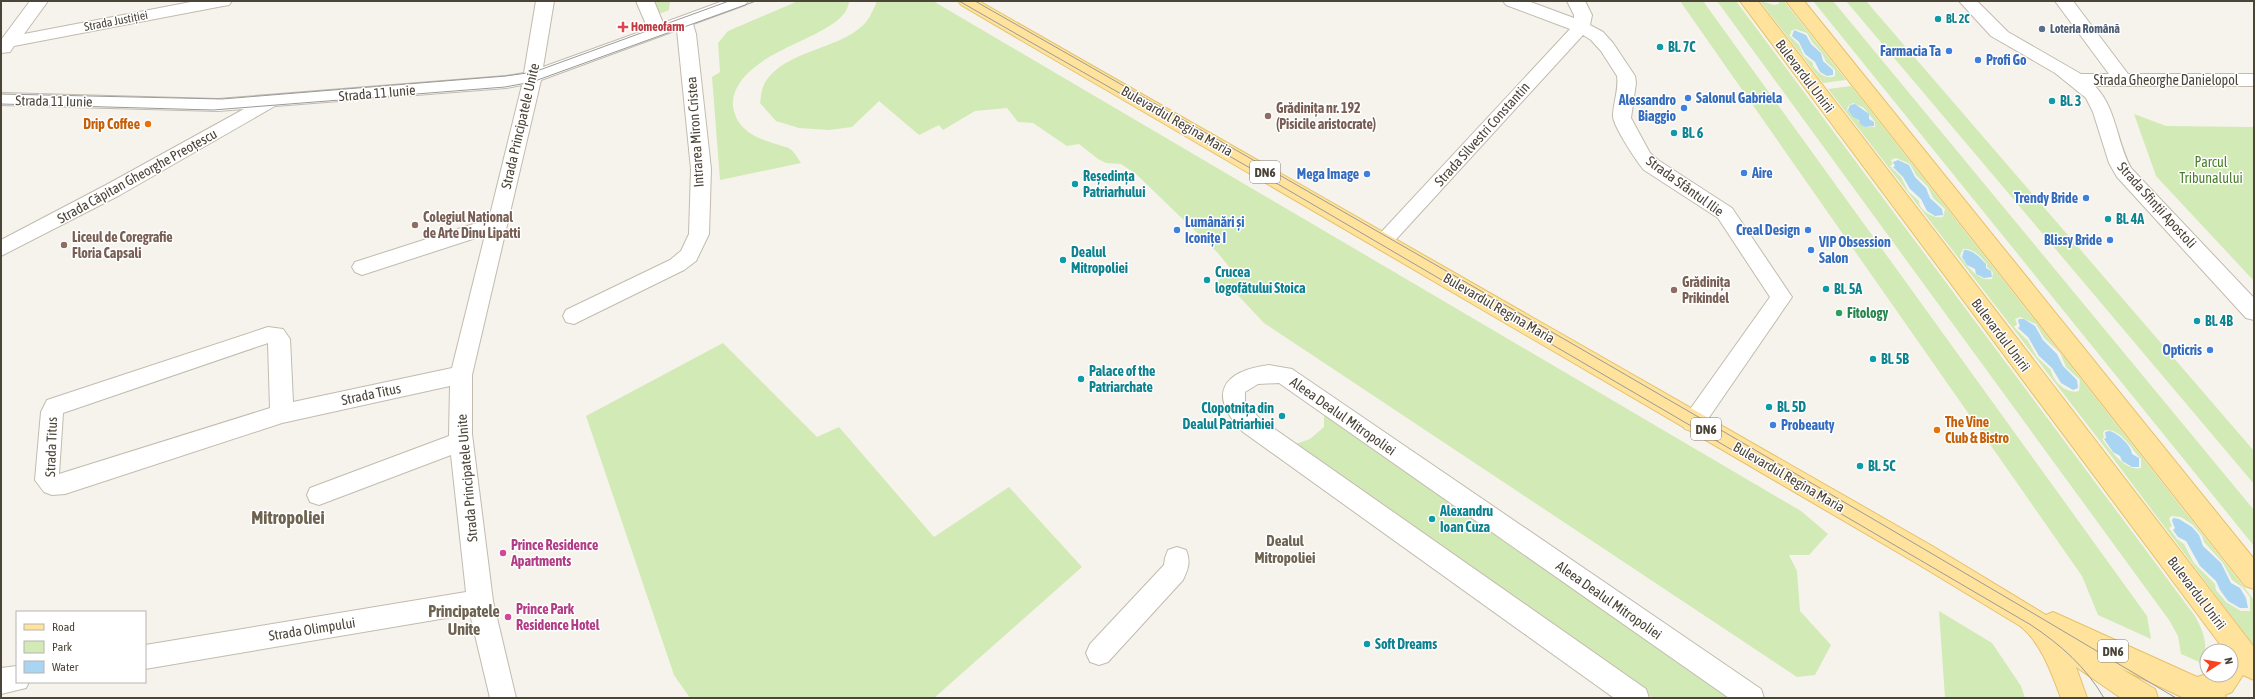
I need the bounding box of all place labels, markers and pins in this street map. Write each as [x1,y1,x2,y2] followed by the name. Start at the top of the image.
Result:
[1946,12,1970,26] place label: Bl. 2C
[1933,14,1943,24] marker: Bl. 2C
[631,20,685,34] place label: Homeofarm
[618,22,628,32] marker: Homeofarm
[2050,22,2120,36] place label: Loteria Română
[2037,24,2047,34] marker: Loteria Română
[1668,39,1696,55] place label: Bl. 7C
[1655,42,1665,52] marker: Bl. 7C
[1880,43,1941,59] place label: Farmacia Ta
[1944,46,1954,56] marker: Farmacia Ta
[1986,52,2027,68] place label: Profi Go
[1973,55,1983,65] marker: Profi Go
[1696,90,1783,106] place label: Salonul Gabriela
[1618,92,1676,124] place label: Alessandro Biaggio
[1683,93,1693,103] marker: Salonul Gabriela
[2060,93,2081,109] place label: Bl. 3
[2047,96,2057,106] marker: Bl. 3
[1276,100,1376,132] place label: Grădinița nr. 192 (Pisicile aristocrate)
[1679,103,1689,113] marker: Alessandro Biaggio
[1263,111,1273,121] marker: Grădinița nr. 192 (Pisicile aristocrate)
[83,116,140,132] place label: Drip Coffee
[143,119,153,129] marker: Drip Coffee
[1682,125,1704,141] place label: Bl. 6
[1669,128,1679,138] marker: Bl. 6
[1751,165,1773,181] place label: Aire
[1297,166,1359,182] place label: Mega Image
[1083,168,1145,200] place label: Reședința Patriarhului
[1739,168,1749,178] marker: Aire
[1362,169,1372,179] marker: Mega Image
[1070,179,1080,189] marker: Reședința Patriarhului
[2014,190,2078,206] place label: Trendy Bride
[2081,193,2091,203] marker: Trendy Bride
[423,209,521,241] place label: Colegiul Național de Arte Dinu Lipatti
[2116,211,2144,227] place label: Bl. 4A
[1185,214,1245,247] place label: Lumânări și Iconițe I
[2103,214,2113,224] marker: Bl. 4A
[410,220,420,230] marker: Colegiul Național de Arte Dinu Lipatti
[1736,222,1800,238] place label: Creal Design
[1172,225,1182,235] marker: Lumânări și Iconițe I
[1803,225,1813,235] marker: Creal Design
[72,229,173,261] place label: Liceul de Coregrafie Floria Capsali
[2044,232,2102,248] place label: Blissy Bride
[1818,234,1891,266] place label: VIP Obsession Salon
[2105,235,2115,245] marker: Blissy Bride
[59,240,69,250] marker: Liceul de Coregrafie Floria Capsali
[1071,244,1128,276] place label: Dealul Mitropoliei
[1806,245,1816,255] marker: VIP Obsession Salon
[1058,255,1068,265] marker: Dealul Mitropoliei
[1215,264,1306,296] place label: Crucea logofătului Stoica
[1682,274,1731,306] place label: Grădinița Prikindel
[1202,275,1212,285] marker: Crucea logofătului Stoica
[1834,281,1862,297] place label: Bl. 5A
[1821,284,1831,294] marker: Bl. 5A
[1669,285,1679,295] marker: Grădinița Prikindel
[1847,305,1889,321] place label: Fitology
[1834,308,1844,318] marker: Fitology
[2205,313,2233,329] place label: Bl. 4B
[2192,316,2202,326] marker: Bl. 4B
[2162,342,2202,358] place label: Opticris
[2205,345,2215,355] marker: Opticris
[1881,351,1909,367] place label: Bl. 5B
[1868,354,1878,364] marker: Bl. 5B
[1089,363,1155,395] place label: Palace of the Patriarchate
[1076,374,1086,384] marker: Palace of the Patriarchate
[1777,399,1806,415] place label: Bl. 5D
[1182,400,1274,432] place label: Clopotnița din Dealul Patriarhiei
[1764,402,1774,412] marker: Bl. 5D
[1277,411,1287,421] marker: Clopotnița din Dealul Patriarhiei
[1945,414,2009,446] place label: The Vine Club & Bistro
[1781,417,1835,433] place label: Probeauty
[1768,420,1778,430] marker: Probeauty
[1932,425,1942,435] marker: The Vine Club & Bistro
[1868,458,1896,474] place label: Bl. 5C
[1855,461,1865,471] marker: Bl. 5C
[1439,503,1493,535] place label: Alexandru Ioan Cuza
[1427,514,1437,524] marker: Alexandru Ioan Cuza
[510,537,598,569] place label: Prince Residence Apartments
[498,548,508,558] marker: Prince Residence Apartments
[516,601,600,633] place label: Prince Park Residence Hotel
[503,612,513,622] marker: Prince Park Residence Hotel
[1375,636,1437,652] place label: Soft Dreams
[1362,639,1372,649] marker: Soft Dreams

